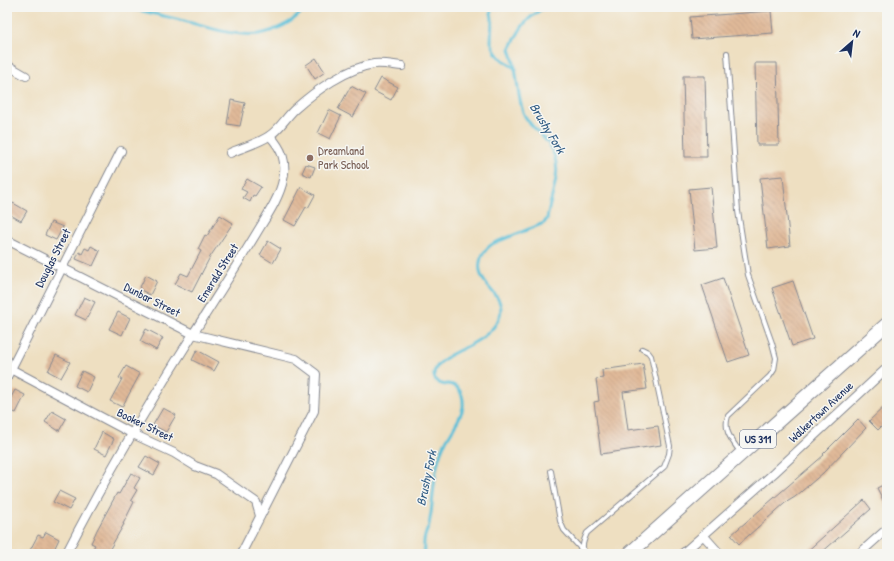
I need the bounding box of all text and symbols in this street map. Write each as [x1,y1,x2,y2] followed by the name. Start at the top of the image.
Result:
[832,22,872,62] north arrow
[851,26,863,41] text: N
[526,99,571,158] water label: Brushy Fork
[318,142,370,173] place label: Dreamland Park School
[305,153,315,163] marker: Dreamland Park School
[30,225,75,290] street label: Douglas Street
[193,239,243,305] street label: Emerald Street
[121,278,184,321] street label: Dunbar Street
[785,377,857,446] street label: Walkertown Avenue
[114,404,177,446] street label: Booker Street
[740,430,776,448] road number: US 311
[411,447,441,507] water label: Brushy Fork

